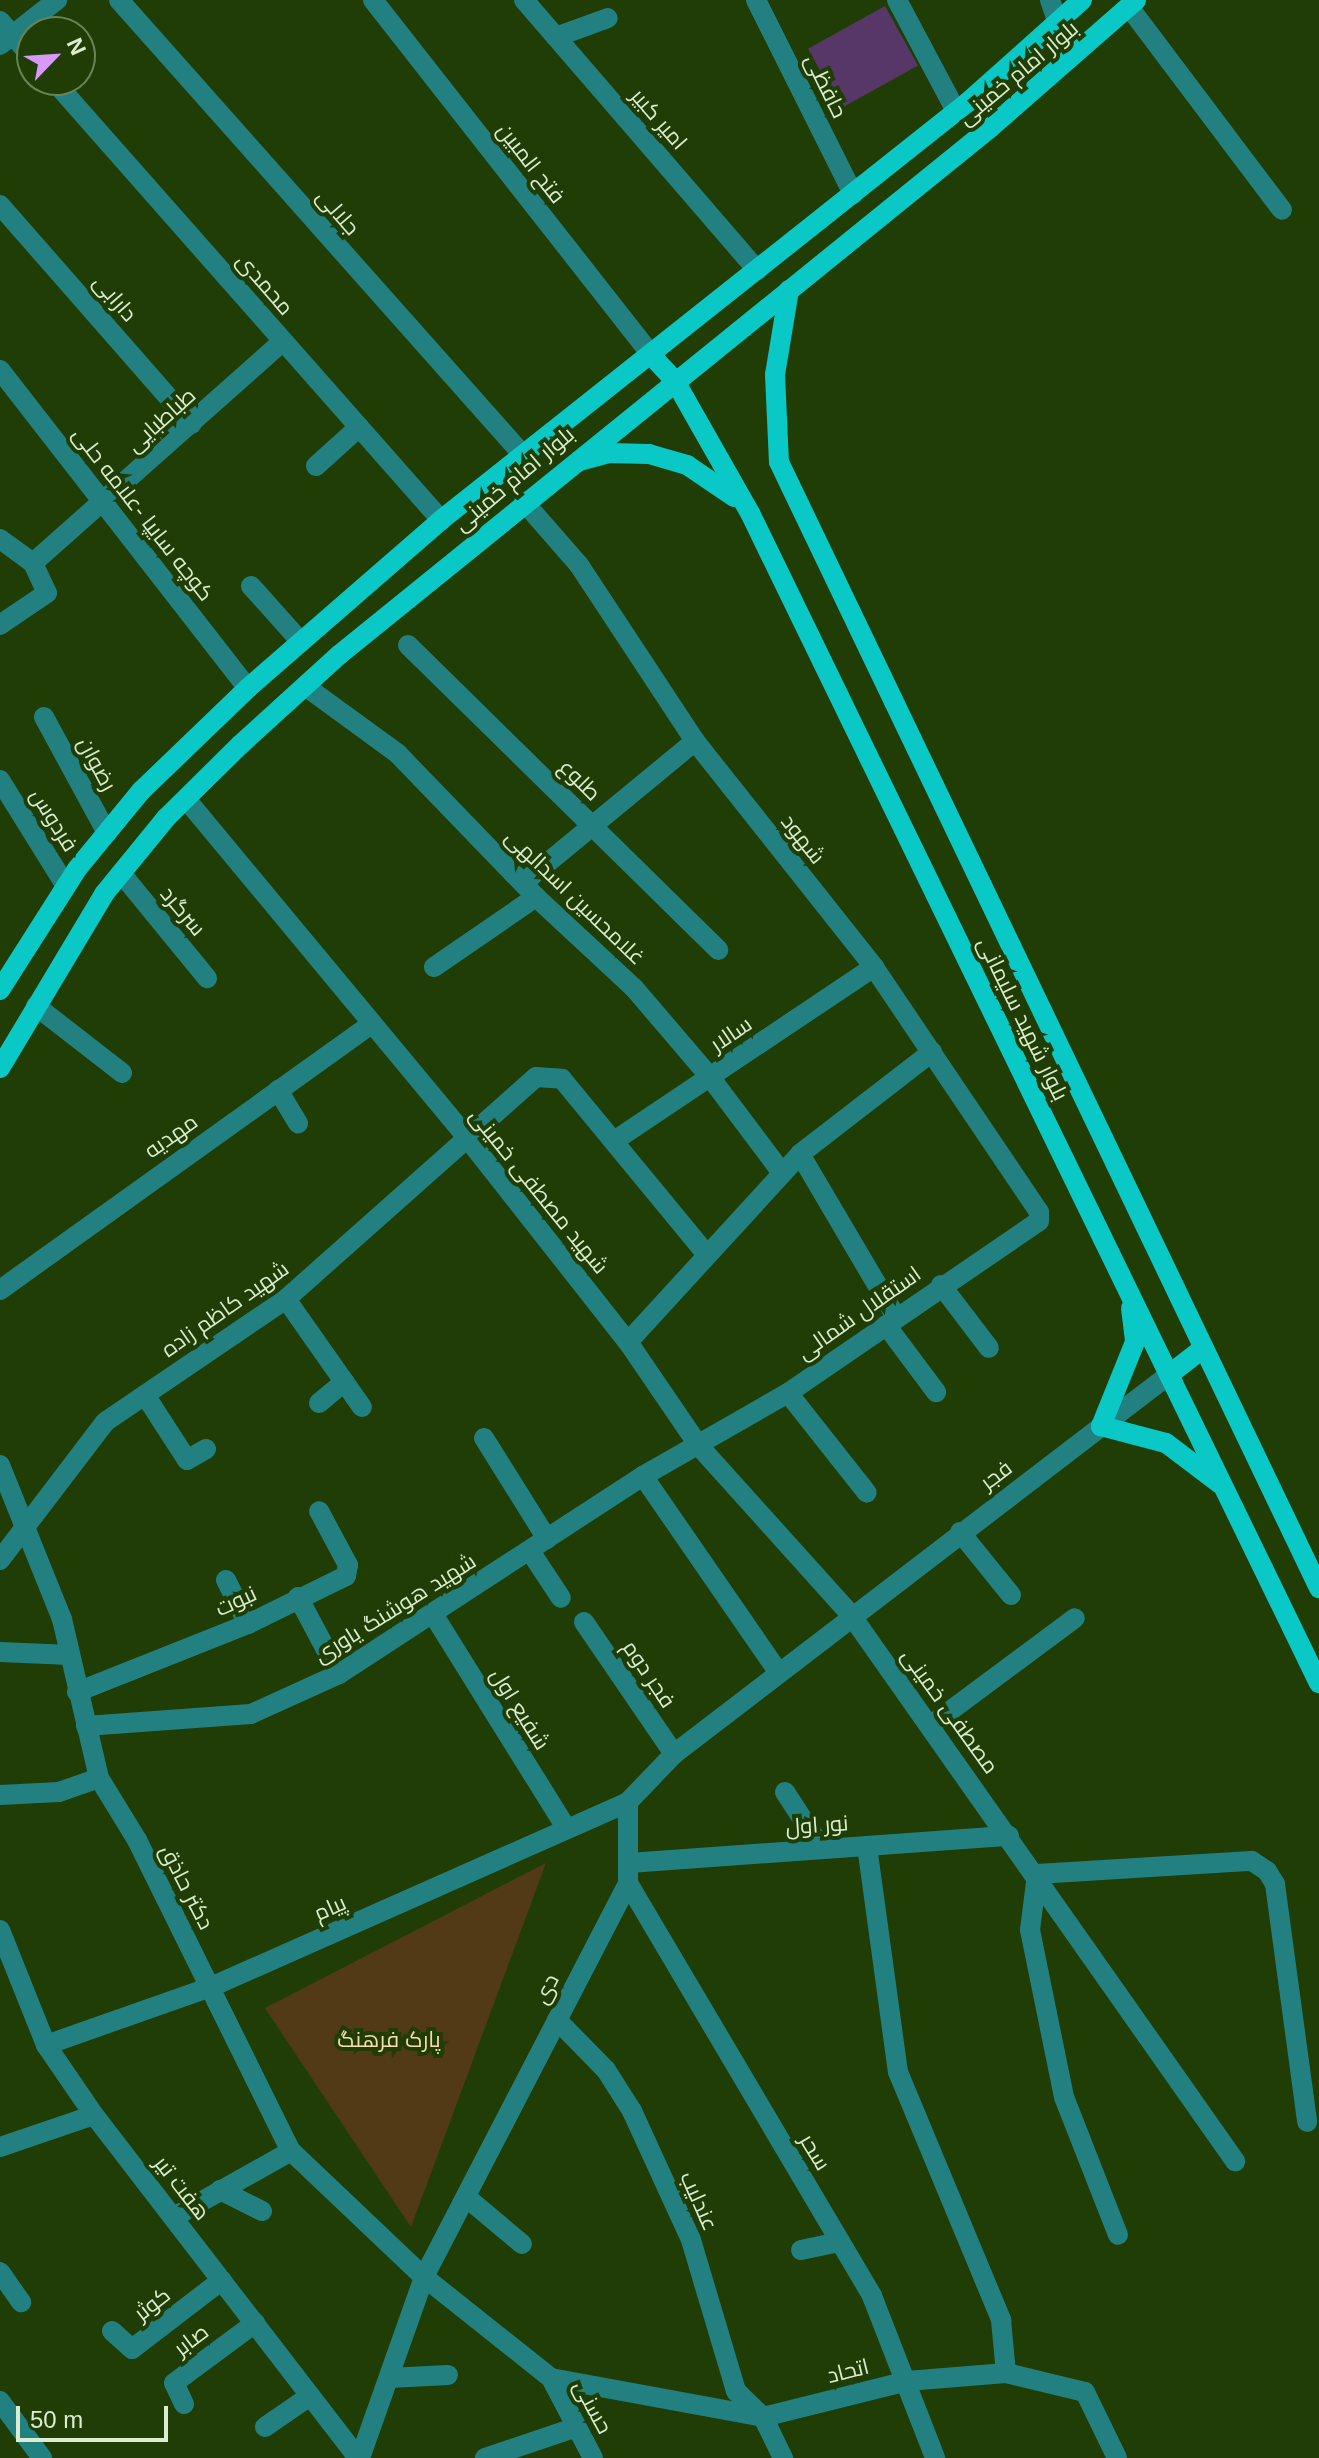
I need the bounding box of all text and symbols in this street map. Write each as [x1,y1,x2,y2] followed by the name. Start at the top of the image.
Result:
[952,15,1084,131] street label: بلوار امام خمینی
[16,16,96,96] north arrow
[62,34,91,59] text: N
[799,50,853,122] street label: حافظی
[625,83,693,155] street label: امیر کبیر
[491,117,571,209] street label: فتح المبین
[311,184,365,240] street label: جلالی
[231,248,299,320] street label: محمدی
[87,269,143,327] street label: دارابی
[121,382,201,458] street label: طباطبایی
[448,421,580,537] street label: بلوار امام خمینی
[67,422,219,606] street label: کوچه سایپا -علامه حلی
[72,733,122,795] street label: رضوان
[554,754,606,806] street label: طلوع
[24,784,84,856] street label: فردوس
[775,809,831,869] street label: شهود
[500,824,650,970] street label: غلامحسین اسدالهی
[155,881,211,941] street label: سرگرد
[972,933,1074,1105] street label: بلوار شهید سلیمانی
[705,1011,757,1057] street label: سالار
[464,1103,614,1279] street label: شهید مصطفی خمینی
[139,1108,203,1164] street label: مهدیه
[156,1255,294,1363] street label: شهید کاظم زاده
[792,1261,926,1365] street label: استقلال شمالی
[975,1454,1017,1496] street label: فجر
[309,1548,481,1668] street label: شهید هوشنگ یاوری
[211,1580,261,1622] street label: نبوت
[617,1635,681,1713] street label: فجر دوم
[896,1643,1004,1779] street label: مصطفی خمینی
[485,1663,555,1755] street label: شفیع اول
[785,1810,849,1840] street label: نور اول
[154,1840,220,1934] street label: دکتر حاذق
[310,1889,350,1927] street label: پیام
[527,1969,565,2009] street label: دی
[337,2027,441,2053] park label: پارک فرهنگ
[794,2129,836,2175] street label: سحر
[149,2150,215,2226] street label: هفت تیر
[674,2167,724,2235] street label: عندلیب
[129,2282,175,2326] street label: کوثر
[168,2318,214,2362] street label: صابر
[824,2353,872,2389] street label: اتحاد
[568,2376,618,2438] street label: حسنی
[20,2390,172,2440] scale bar
[30,2406,83,2433] text: 50 m

